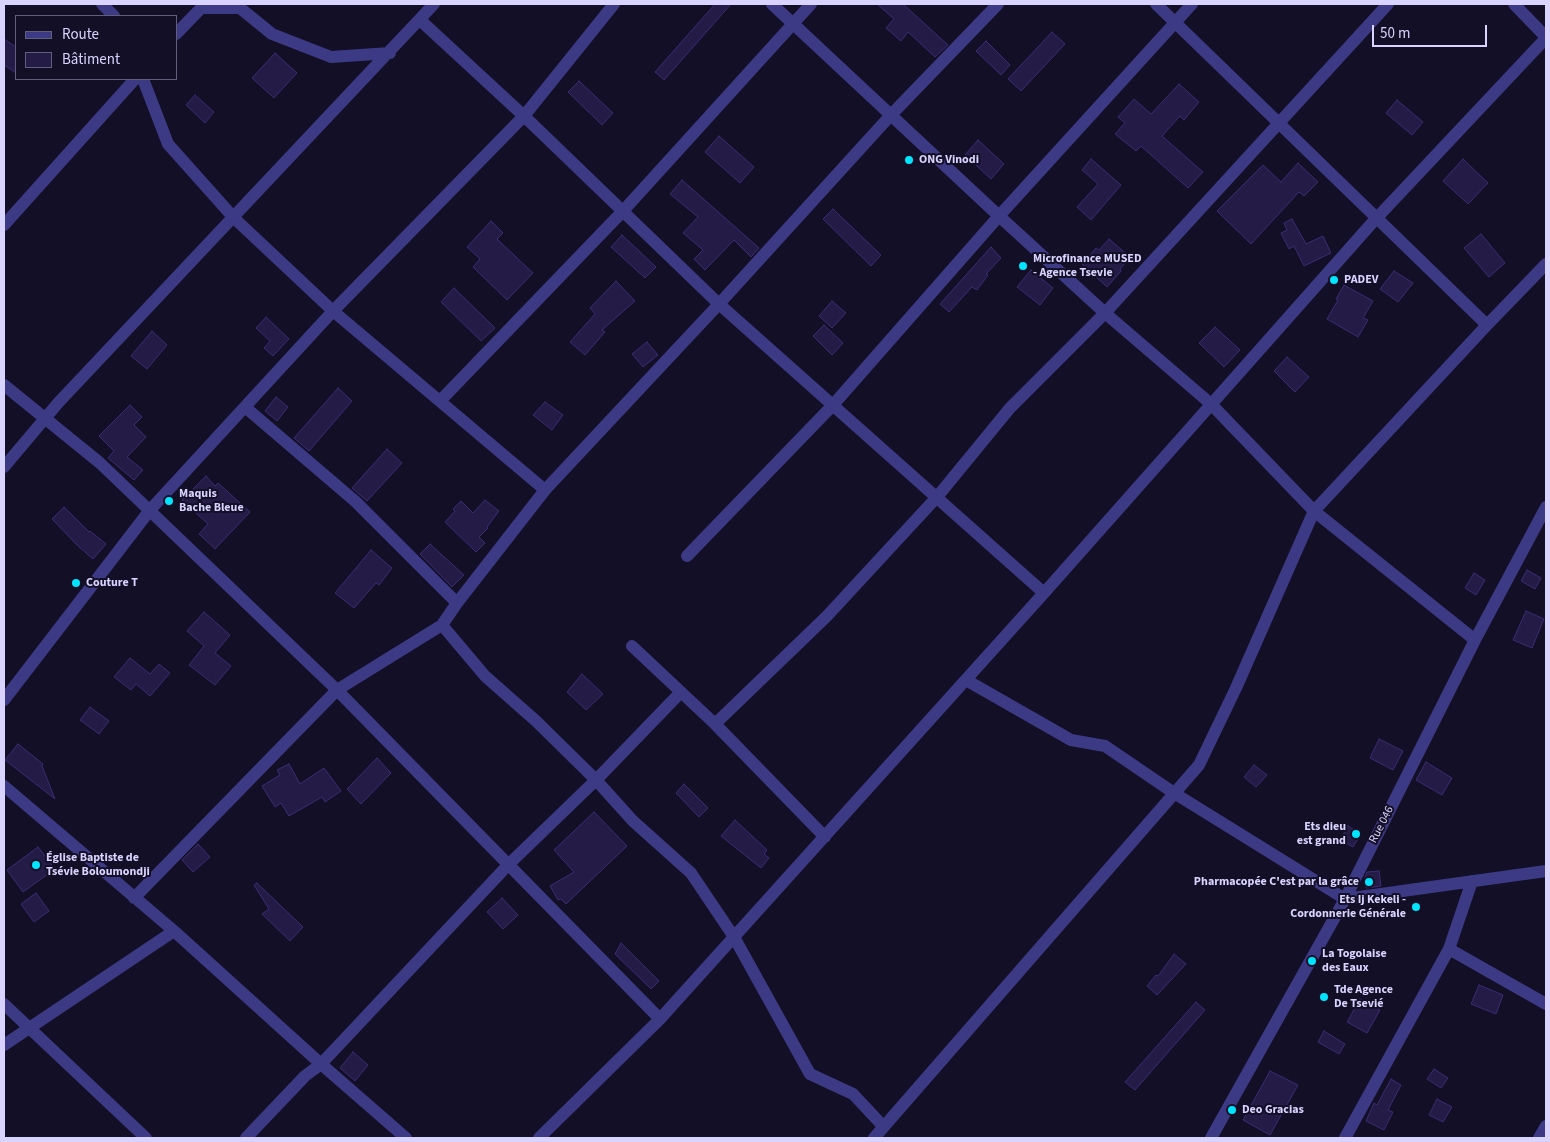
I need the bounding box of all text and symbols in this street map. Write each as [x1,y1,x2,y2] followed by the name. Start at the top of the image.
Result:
[15,15,178,80] legend
[1375,15,1490,47] scale bar
[1380,23,1410,44] text: 50 m
[62,24,99,45] text: Route
[62,49,120,70] text: Bâtiment
[919,153,979,167] place label: ONG Vinodi
[903,154,915,166] marker: ONG Vinodi
[1033,252,1142,280] place label: Microfinance MUSED - Agence Tsevie
[1017,260,1029,272] marker: Microfinance MUSED - Agence Tsevie
[1344,273,1378,287] place label: PADEV
[1328,274,1340,286] marker: PADEV
[179,487,244,515] place label: Maquis Bache Bleue
[163,495,175,507] marker: Maquis Bache Bleue
[86,576,138,590] place label: Couture T
[70,577,82,589] marker: Couture T
[1367,804,1397,846] street label: Rue 046
[1297,820,1346,848] place label: Ets dieu est grand
[1350,828,1362,840] marker: Ets dieu est grand
[46,851,150,879] place label: Église Baptiste de Tsévie Boloumondji
[30,859,42,871] marker: Église Baptiste de Tsévie Boloumondji
[1194,875,1359,889] place label: Pharmacopée C'est par la grâce
[1363,876,1375,888] marker: Pharmacopée C'est par la grâce
[1290,893,1406,921] place label: Ets Ij Kekeli - Cordonnerie Générale
[1410,901,1422,913] marker: Ets Ij Kekeli - Cordonnerie Générale
[1322,947,1387,975] place label: La Togolaise des Eaux
[1306,955,1318,967] marker: La Togolaise des Eaux
[1334,983,1393,1011] place label: Tde Agence De Tsevié
[1318,991,1330,1003] marker: Tde Agence De Tsevié
[1242,1103,1304,1117] place label: Deo Gracias
[1226,1104,1238,1116] marker: Deo Gracias

